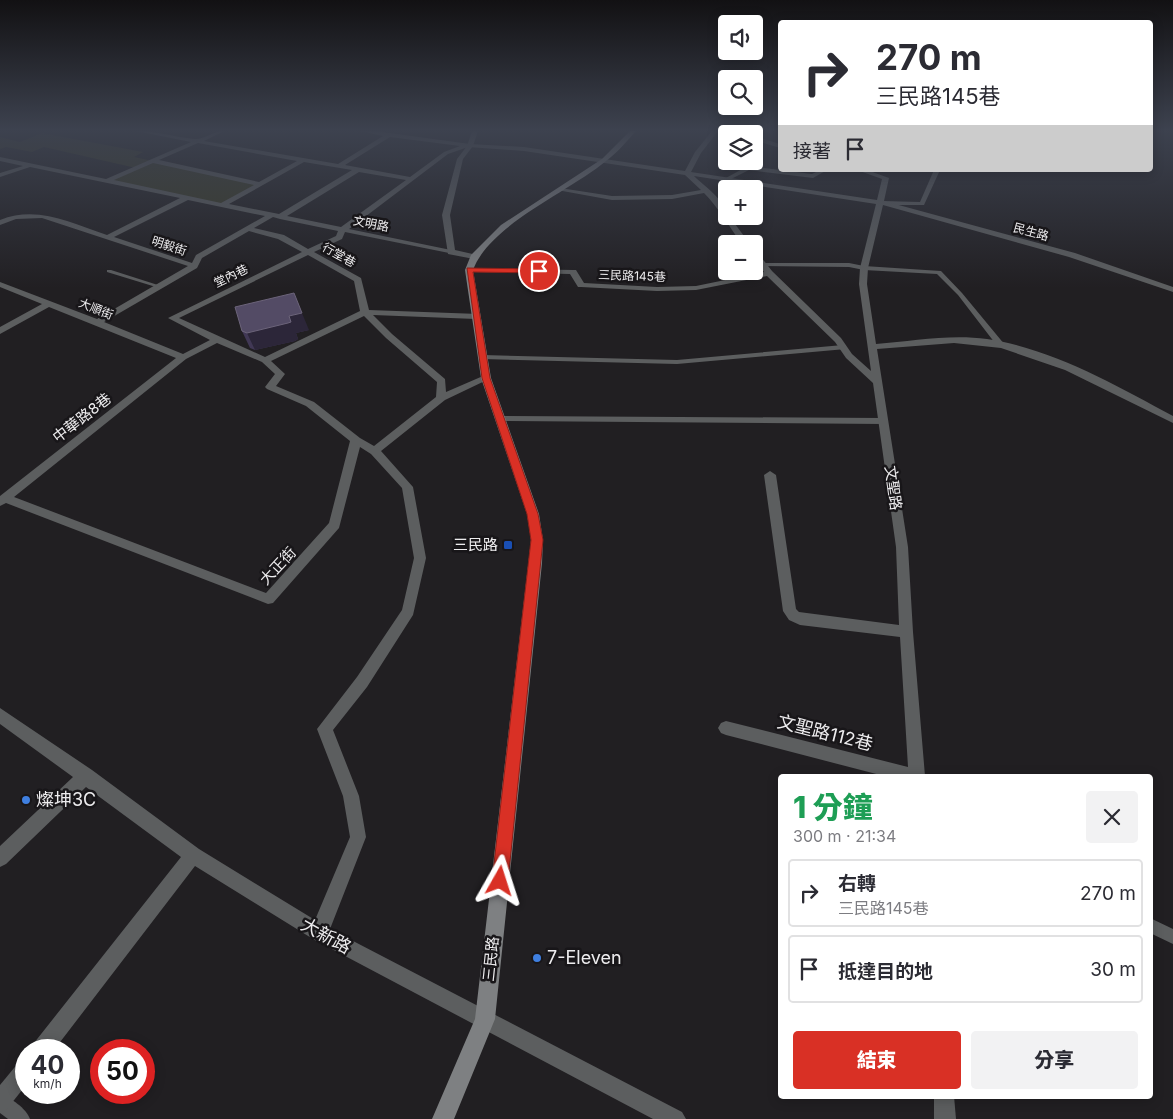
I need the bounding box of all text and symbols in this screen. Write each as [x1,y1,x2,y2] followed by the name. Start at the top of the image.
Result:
[718,15,763,280] map controls
[718,15,763,60] button: sound
[876,36,982,78] text: 270 m
[793,40,858,105] icon: right
[718,70,763,115] button: search
[876,83,1001,109] text: 三民路145巷
[718,125,763,170] button: layers
[841,135,869,163] icon: arrive
[793,140,831,163] text: 接著
[718,180,763,225] button: +
[352,213,390,234] street label: 文明路
[1012,220,1050,243] street label: 民生路
[150,233,189,258] street label: 明毅街
[718,235,763,280] button: −
[320,239,359,270] street label: 行堂巷
[518,250,560,292] pin
[525,257,553,285] icon: arrive
[211,261,250,290] street label: 堂內巷
[598,267,666,284] street label: 三民路145巷
[77,295,116,322] street label: 大順街
[49,389,115,446] street label: 中華路8巷
[881,464,906,512] street label: 文聖路
[453,535,498,554] place label: 三民路
[502,539,514,551] marker: 三民路
[255,543,300,589] street label: 大正街
[775,711,875,755] street label: 文聖路112巷
[36,789,96,810] place label: 燦坤3C
[793,789,873,825] text: 1 分鐘
[1086,791,1138,843] button: close
[20,794,32,806] marker: 燦坤3C
[793,826,896,846] text: 300 m · 21:34
[473,854,525,906] position arrow
[838,872,876,895] text: 右轉
[795,879,823,907] icon: right
[1080,882,1136,905] text: 270 m
[838,898,929,918] text: 三民路145巷
[298,913,355,958] street label: 大新路
[479,936,502,982] street label: 三民路
[547,947,622,968] place label: 7-Eleven
[531,952,543,964] marker: 7-Eleven
[795,955,823,983] icon: arrive
[1090,958,1136,981] text: 30 m
[838,960,933,983] text: 抵達目的地
[793,1031,961,1089] button: 結束
[971,1031,1138,1089] button: 分享
[90,1039,155,1104] speed limit sign: 50
[31,1050,64,1080] text: 40
[33,1076,62,1091] text: km/h

